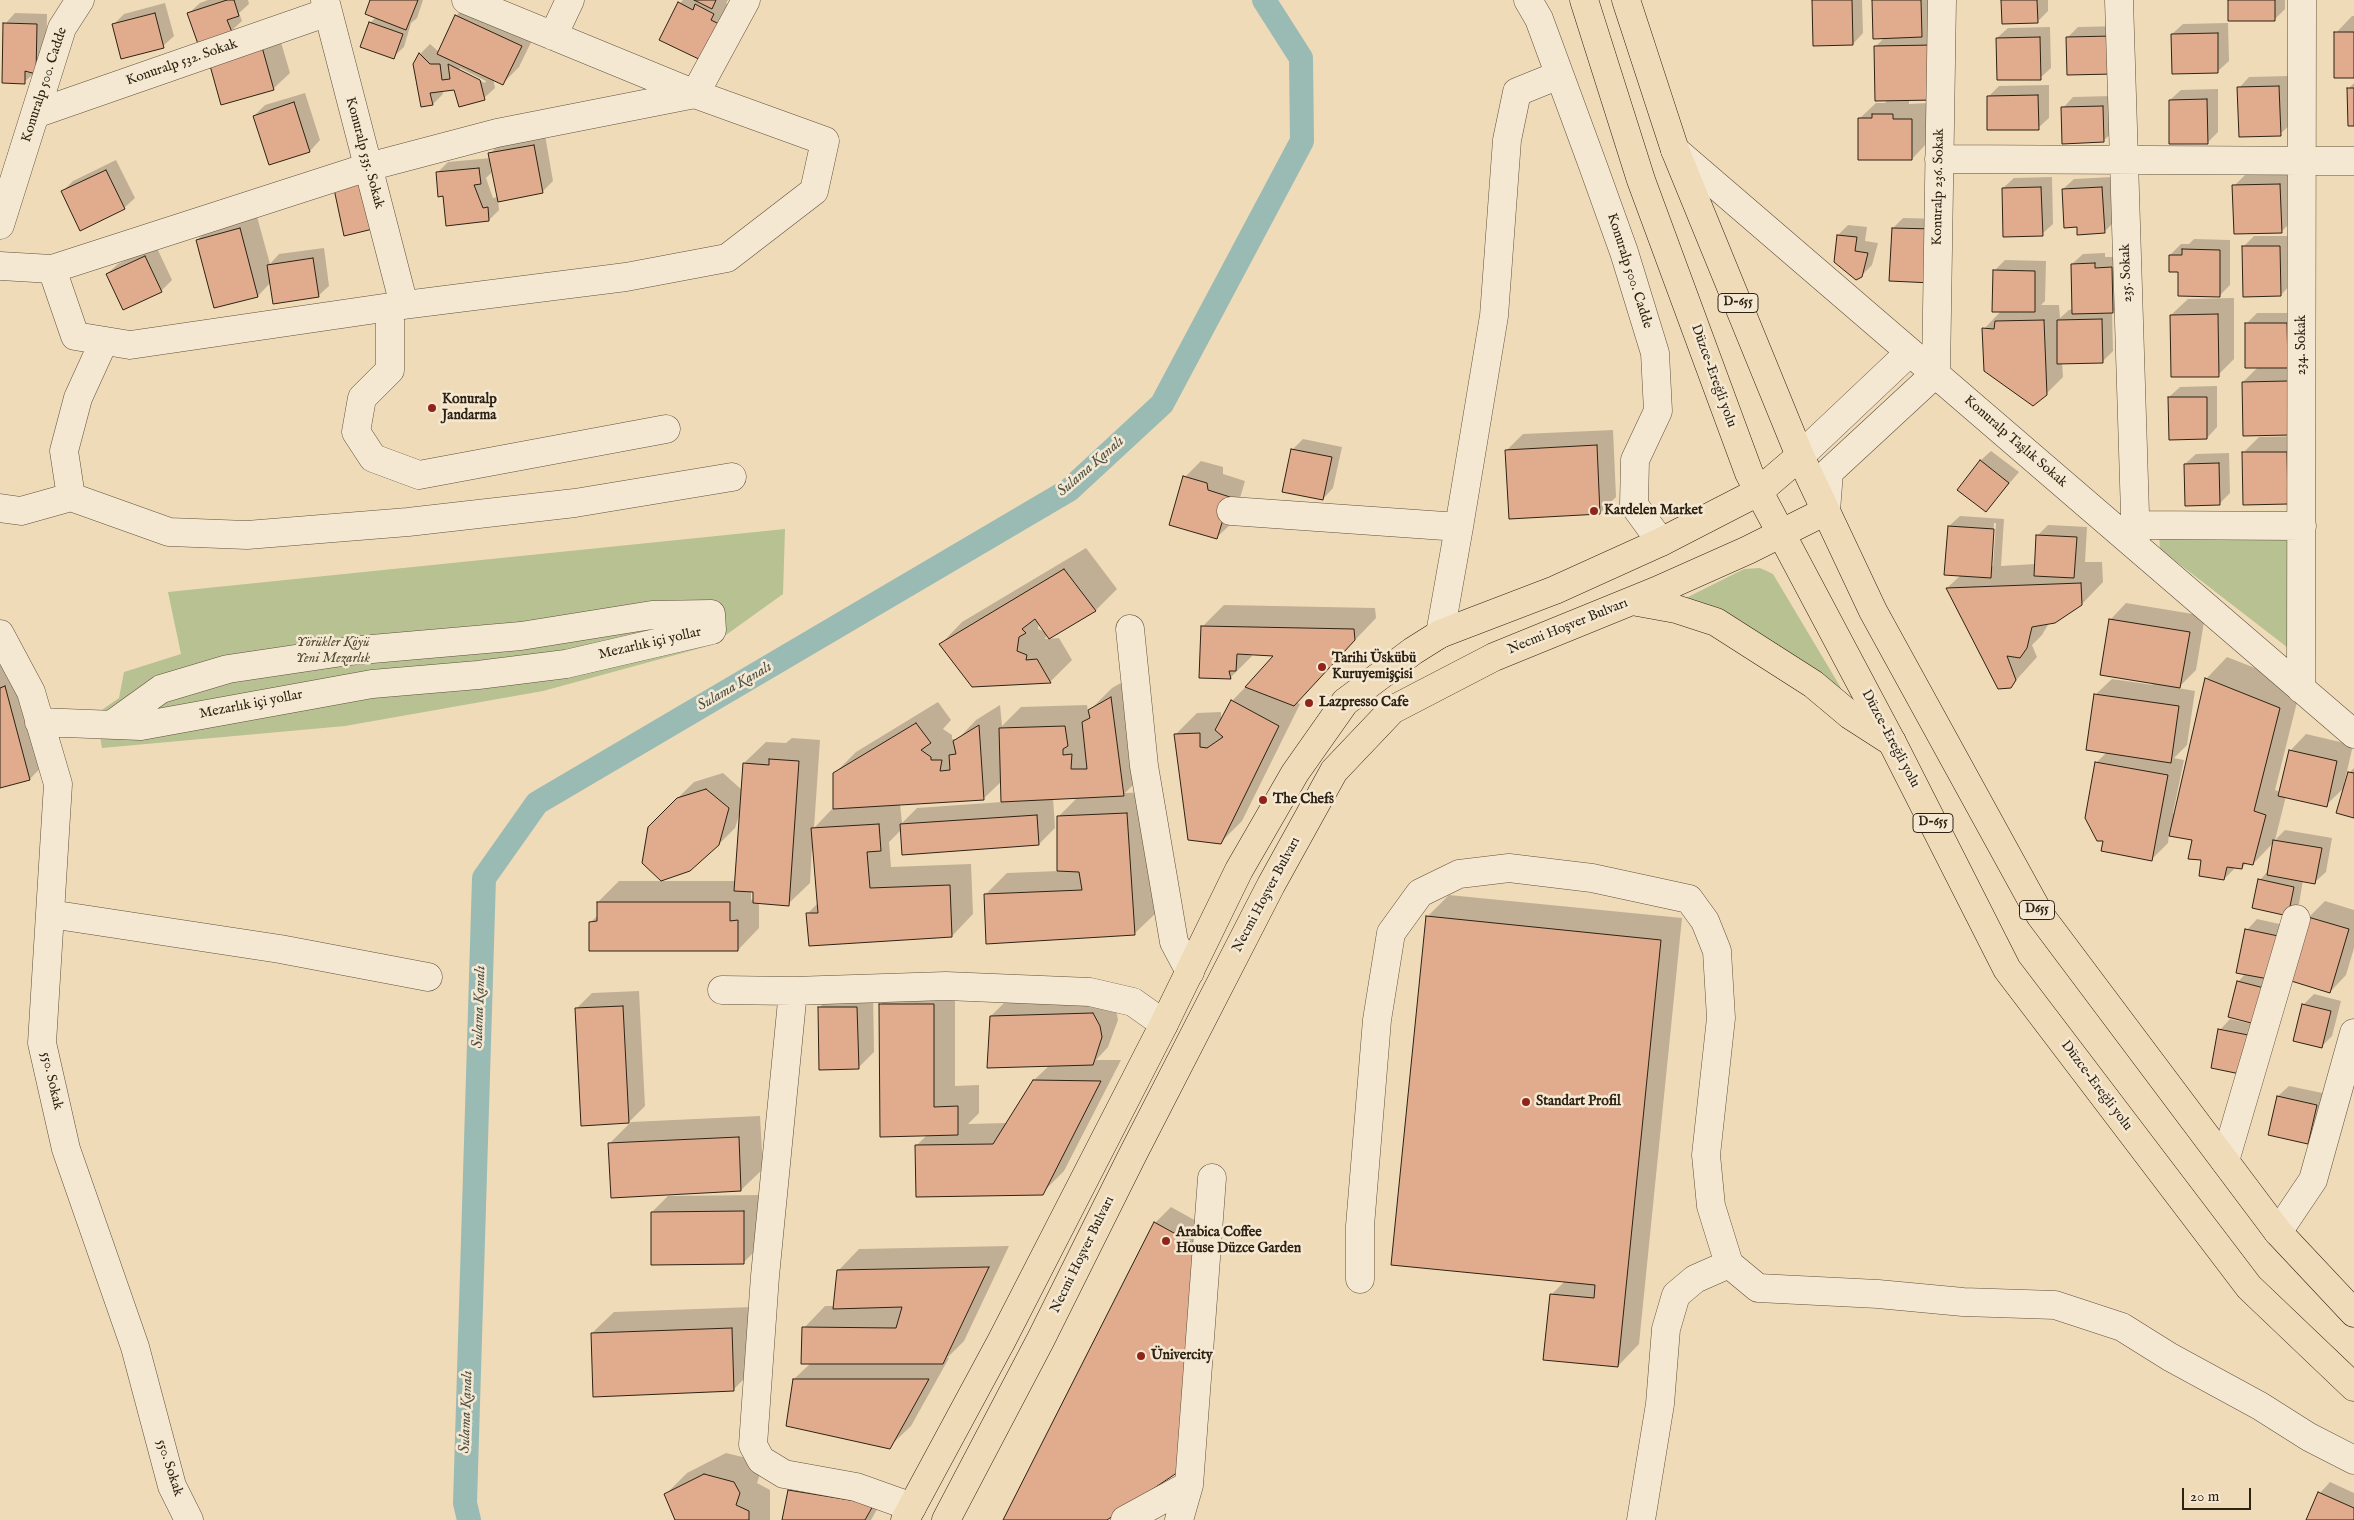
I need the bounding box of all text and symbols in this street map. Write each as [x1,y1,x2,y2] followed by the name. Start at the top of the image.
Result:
[18,25,72,145] street label: Konuralp 500. Cadde
[124,36,240,90] street label: Konuralp 532. Sokak
[341,95,387,211] street label: Konuralp 535. Sokak
[1930,128,1948,246] street label: Konuralp 236. Sokak
[1602,211,1656,331] street label: Konuralp 500. Cadde
[2118,243,2136,303] street label: 235. Sokak
[1718,294,1758,312] road number: D-655
[2294,315,2310,375] street label: 234. Sokak
[1687,322,1739,430] street label: Düzce-Ereğli yolu
[442,392,497,424] place label: Konuralp Jandarma
[1960,392,2070,492] street label: Konuralp Taşlık Sokak
[426,402,438,414] marker: Konuralp Jandarma
[1054,433,1128,501] water label: Sulama Kanalı
[1604,503,1703,519] place label: Kardelen Market
[1588,505,1600,517] marker: Kardelen Market
[1505,595,1631,659] street label: Necmi Hoşver Bulvarı
[597,624,703,664] street label: Mezarlık içi yollar
[296,635,370,668] park label: Yörükler Köyü Yeni Mezarlık
[1332,651,1416,684] place label: Tarihi Üskübü Kuruyemişçisi
[695,658,775,716] water label: Sulama Kanalı
[1316,661,1328,673] marker: Tarihi Üskübü Kuruyemişçisi
[198,687,304,723] street label: Mezarlık içi yollar
[1857,687,1923,791] street label: Düzce-Ereğli yolu
[1319,695,1409,711] place label: Lazpresso Cafe
[1303,697,1315,709] marker: Lazpresso Cafe
[1273,792,1334,808] place label: The Chefs
[1257,794,1269,806] marker: The Chefs
[1913,814,1953,832] road number: D-655
[1230,834,1304,956] street label: Necmi Hoşver Bulvarı
[2020,900,2054,920] road number: D655
[470,965,490,1049] water label: Sulama Kanalı
[2057,1038,2135,1134] street label: Düzce-Ereğli yolu
[36,1051,66,1111] street label: 550. Sokak
[1536,1094,1621,1110] place label: Standart Profil
[1520,1096,1532,1108] marker: Standart Profil
[1047,1194,1119,1316] street label: Necmi Hoşver Bulvarı
[1176,1225,1301,1258] place label: Arabica Coffee House Düzce Garden
[1160,1235,1172,1247] marker: Arabica Coffee House Düzce Garden
[1151,1348,1213,1364] place label: Ünivercity
[1135,1350,1147,1362] marker: Ünivercity
[457,1370,477,1454] water label: Sulama Kanalı
[152,1437,186,1499] street label: 550. Sokak
[2184,1478,2253,1510] scale bar
[2190,1487,2219,1506] text: 20 m

